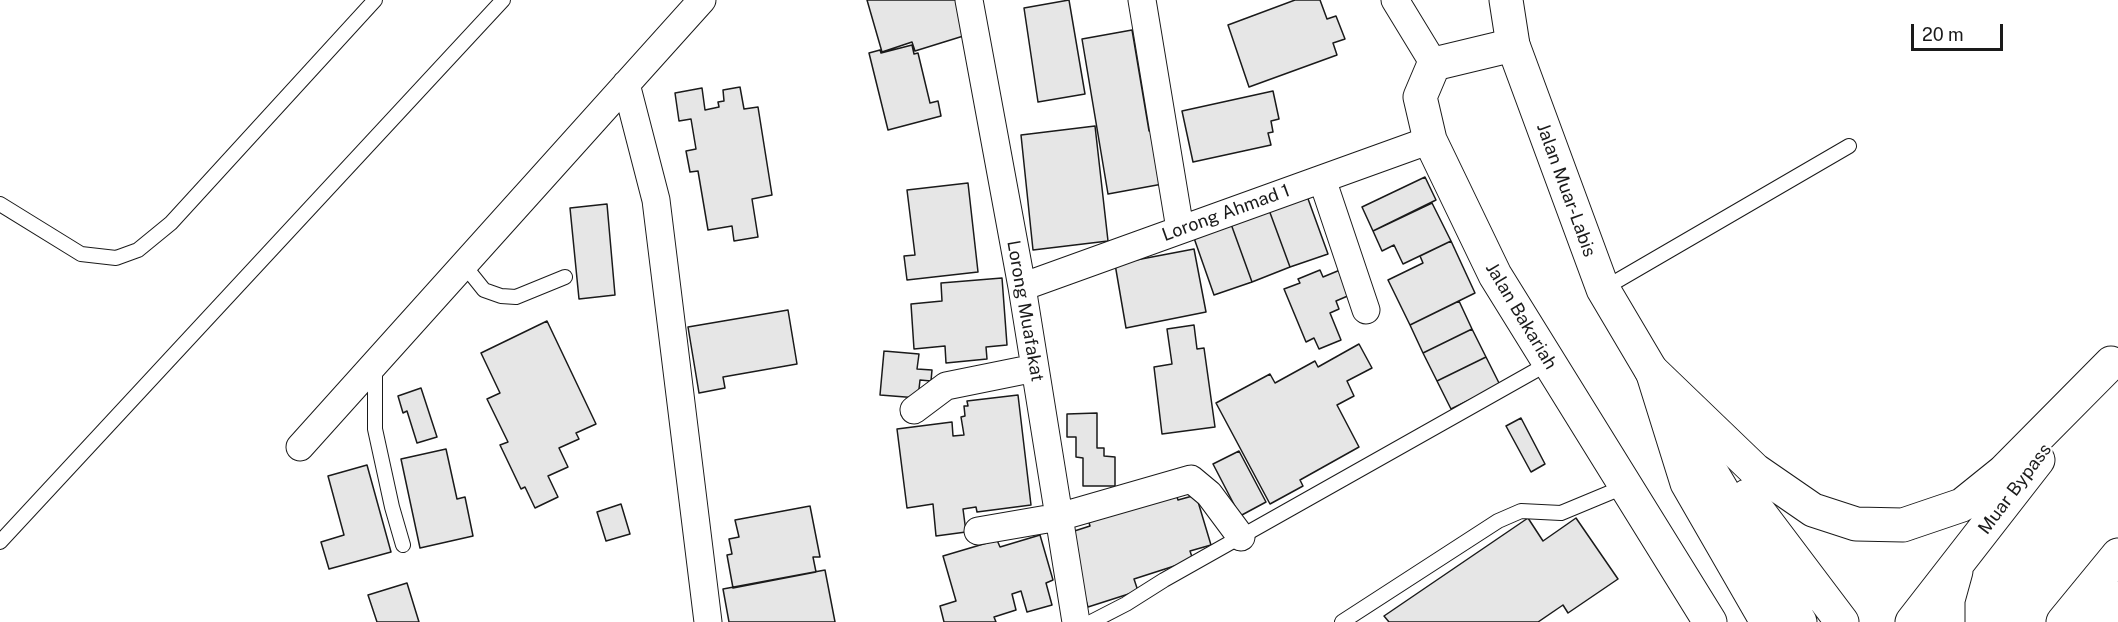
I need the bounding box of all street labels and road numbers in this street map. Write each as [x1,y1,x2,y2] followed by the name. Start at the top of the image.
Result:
[1532,120,1600,260] street label: Jalan Muar-Labis
[1159,180,1293,246] street label: Lorong Ahmad 1
[1002,239,1048,383] street label: Lorong Muafakat
[1481,259,1561,373] street label: Jalan Bakariah
[1974,439,2056,539] street label: Muar Bypass

